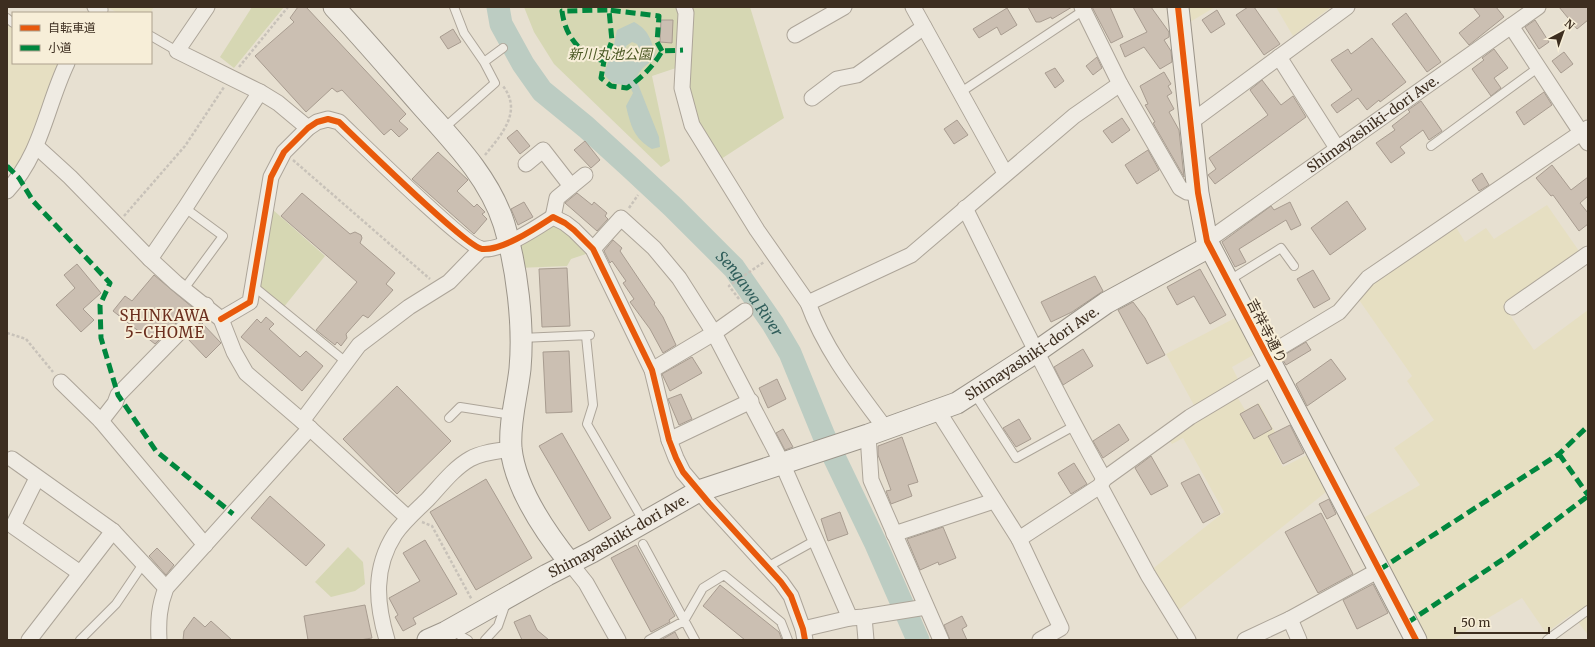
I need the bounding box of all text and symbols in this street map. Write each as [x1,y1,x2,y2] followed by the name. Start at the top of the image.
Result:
[12,12,152,64] legend
[1543,12,1583,52] north arrow
[1562,16,1578,33] text: N
[48,20,96,35] text: 自転車道
[48,40,72,55] text: 小道
[568,45,654,63] park label: 新川丸池公園
[1303,71,1442,177] street label: Shimayashiki-dori Ave.
[713,247,788,340] water label: Sengawa River
[1243,296,1291,366] street label: 吉祥寺通り
[961,302,1102,405] street label: Shimayashiki-dori Ave.
[120,306,210,342] district label: SHINKAWA 5-CHOME
[545,490,692,582] street label: Shimayashiki-dori Ave.
[1455,609,1549,635] scale bar
[1461,615,1490,630] text: 50 m

